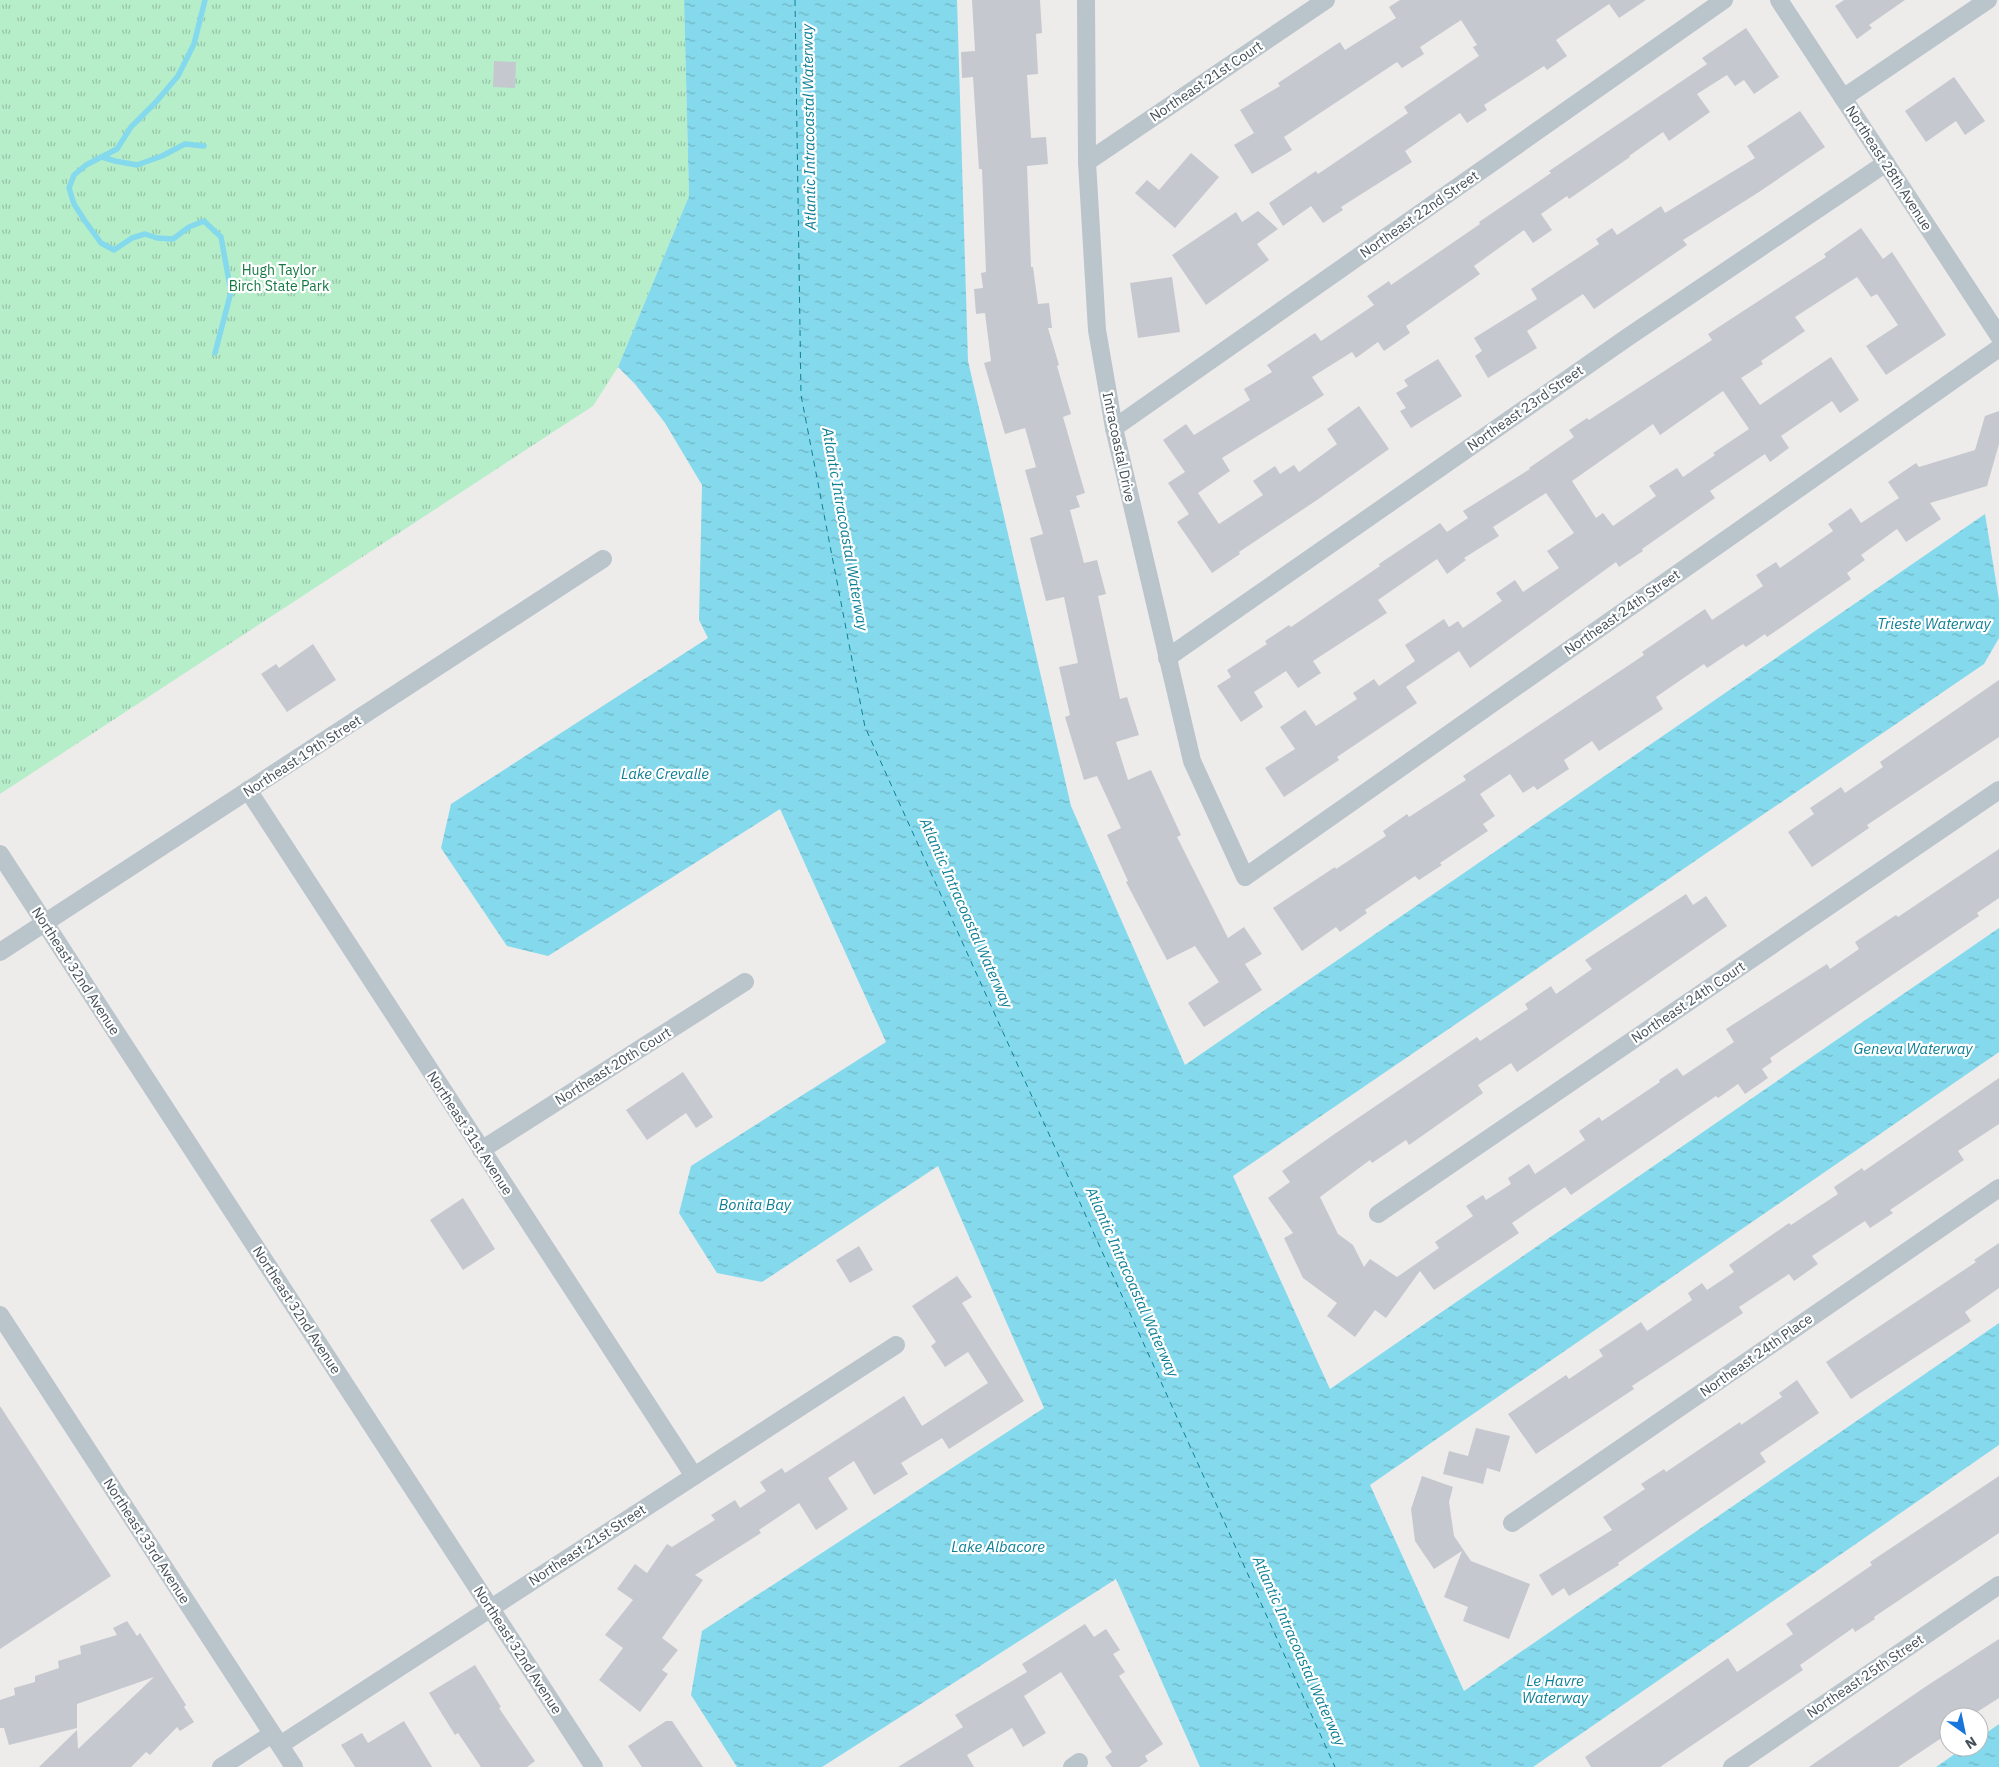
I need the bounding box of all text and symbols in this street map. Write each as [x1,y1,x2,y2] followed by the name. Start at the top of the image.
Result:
[797,23,820,231] water label: Atlantic Intracoastal Waterway
[1146,37,1266,125] street label: Northeast 21st Court
[1842,102,1936,234] street label: Northeast 28th Avenue
[1356,166,1482,262] street label: Northeast 22nd Street
[229,261,330,295] park label: Hugh Taylor Birch State Park
[1463,361,1587,455] street label: Northeast 23rd Street
[1099,390,1140,504] street label: Intracoastal Drive
[818,425,873,633] water label: Atlantic Intracoastal Waterway
[1561,565,1683,659] street label: Northeast 24th Street
[1877,614,1992,633] water label: Trieste Waterway
[240,711,365,801] street label: Northeast 19th Street
[621,764,709,783] water label: Lake Crevalle
[915,814,1017,1011] water label: Atlantic Intracoastal Waterway
[28,904,124,1039] street label: Northeast 32nd Avenue
[1628,957,1748,1047] street label: Northeast 24th Court
[552,1023,674,1109] street label: Northeast 20th Court
[1853,1039,1973,1058] water label: Geneva Waterway
[423,1068,517,1199] street label: Northeast 31st Avenue
[1081,1183,1183,1380] water label: Atlantic Intracoastal Waterway
[719,1195,792,1214] water label: Bonita Bay
[249,1243,345,1378] street label: Northeast 32nd Avenue
[1696,1309,1816,1401] street label: Northeast 24th Place
[100,1475,194,1607] street label: Northeast 33rd Avenue
[525,1500,649,1590] street label: Northeast 21st Street
[951,1537,1045,1556] water label: Lake Albacore
[1248,1552,1350,1749] water label: Atlantic Intracoastal Waterway
[470,1583,566,1718] street label: Northeast 32nd Avenue
[1803,1630,1927,1722] street label: Northeast 25th Street
[1522,1671,1589,1707] water label: Le Havre Waterway
[1939,1707,1989,1757] north arrow
[1962,1733,1980,1753] text: N

